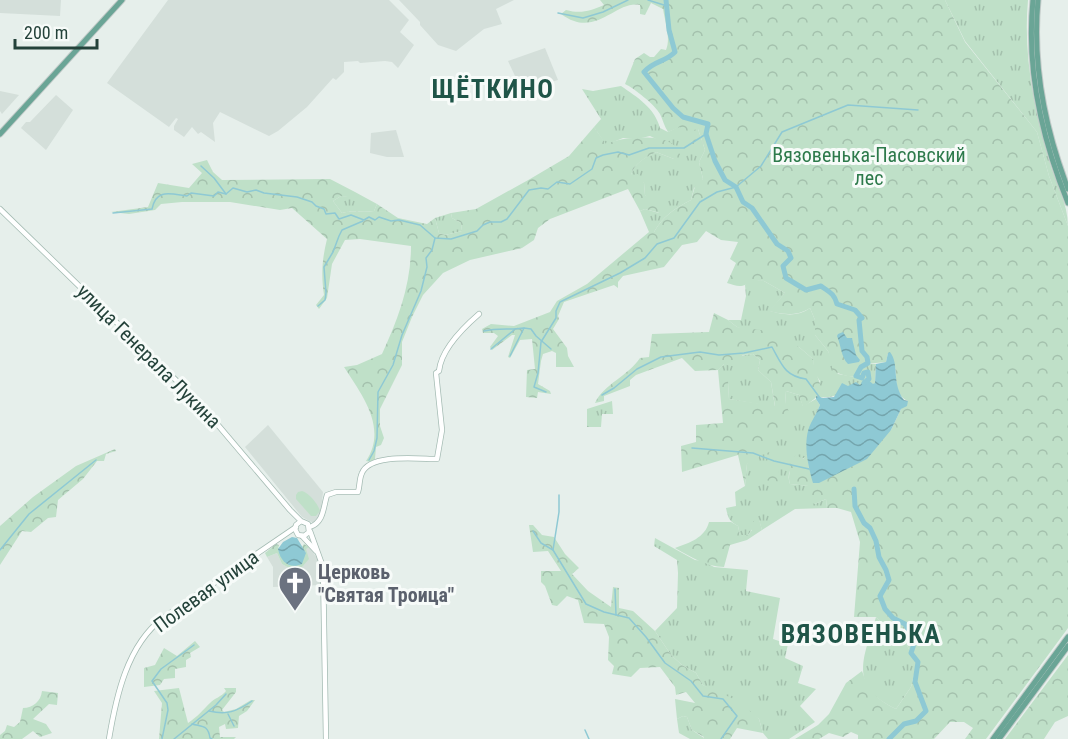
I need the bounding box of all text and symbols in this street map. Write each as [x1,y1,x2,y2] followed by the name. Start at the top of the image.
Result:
[15,12,98,50] scale bar
[24,22,68,43] text: 200 m
[432,74,554,104] district label: ЩЁТКИНО
[772,143,966,190] park label: Вязовенька-Пасовский лес
[72,279,226,433] street label: улица Генерала Лукина
[149,545,263,637] street label: Полевая улица
[318,560,454,607] place label: Церковь "Святая Троица"
[277,565,313,612] church icon: Церковь "Святая Троица"
[781,619,941,649] district label: ВЯЗОВЕНЬКА

